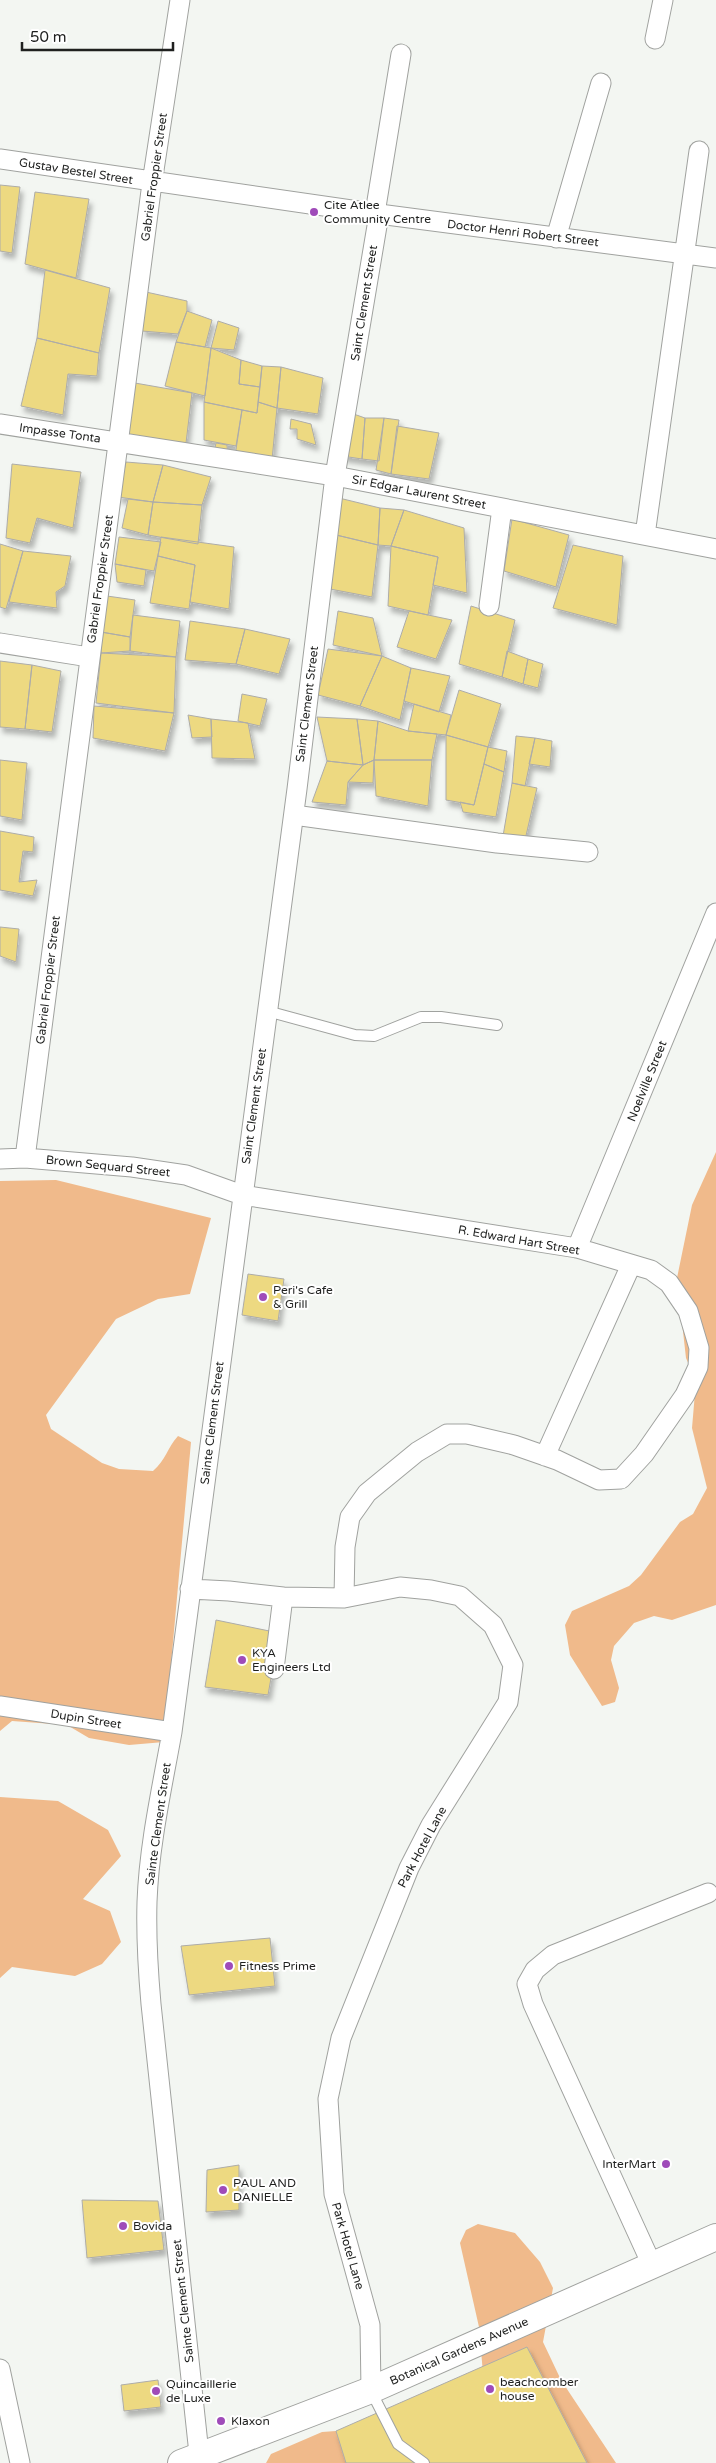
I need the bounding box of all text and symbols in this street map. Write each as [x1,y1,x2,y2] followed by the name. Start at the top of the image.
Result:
[22,20,174,52] scale bar
[30,28,67,46] text: 50 m
[138,111,170,242] street label: Gabriel Froppier Street
[18,155,134,187] street label: Gustav Bestel Street
[324,198,431,226] place label: Cite Atlee Community Centre
[308,206,320,218] marker: Cite Atlee Community Centre
[446,217,600,249] street label: Doctor Henri Robert Street
[348,244,380,362] street label: Saint Clement Street
[18,420,102,446] street label: Impasse Tonta
[351,472,488,512] street label: Sir Edgar Laurent Street
[84,513,116,644] street label: Gabriel Froppier Street
[293,645,321,763] street label: Saint Clement Street
[33,914,63,1045] street label: Gabriel Froppier Street
[624,1038,670,1124] street label: Noelville Street
[239,1047,269,1165] street label: Saint Clement Street
[45,1153,171,1180] street label: Brown Sequard Street
[457,1222,581,1258] street label: R. Edward Hart Street
[273,1283,333,1311] place label: Peri's Cafe & Grill
[257,1291,269,1303] marker: Peri's Cafe & Grill
[198,1360,227,1485] street label: Sainte Clement Street
[252,1646,331,1674] place label: KYA Engineers Ltd
[236,1654,248,1666] marker: KYA Engineers Ltd
[50,1706,123,1732] street label: Dupin Street
[142,1761,174,1886] street label: Sainte Clement Street
[395,1804,449,1890] street label: Park Hotel Lane
[239,1959,316,1973] place label: Fitness Prime
[223,1960,235,1972] marker: Fitness Prime
[602,2157,656,2171] place label: InterMart
[660,2158,672,2170] marker: InterMart
[233,2176,296,2204] place label: PAUL AND DANIELLE
[217,2184,229,2196] marker: PAUL AND DANIELLE
[329,2201,367,2291] street label: Park Hotel Lane
[133,2219,172,2233] place label: Bovida
[117,2220,129,2232] marker: Bovida
[170,2238,196,2363] street label: Sainte Clement Street
[388,2314,531,2388] street label: Botanical Gardens Avenue
[500,2375,579,2403] place label: beachcomber house
[166,2377,237,2405] place label: Quincaillerie de Luxe
[484,2383,496,2395] marker: beachcomber house
[150,2385,162,2397] marker: Quincaillerie de Luxe
[231,2414,270,2428] place label: Klaxon
[215,2415,227,2427] marker: Klaxon

